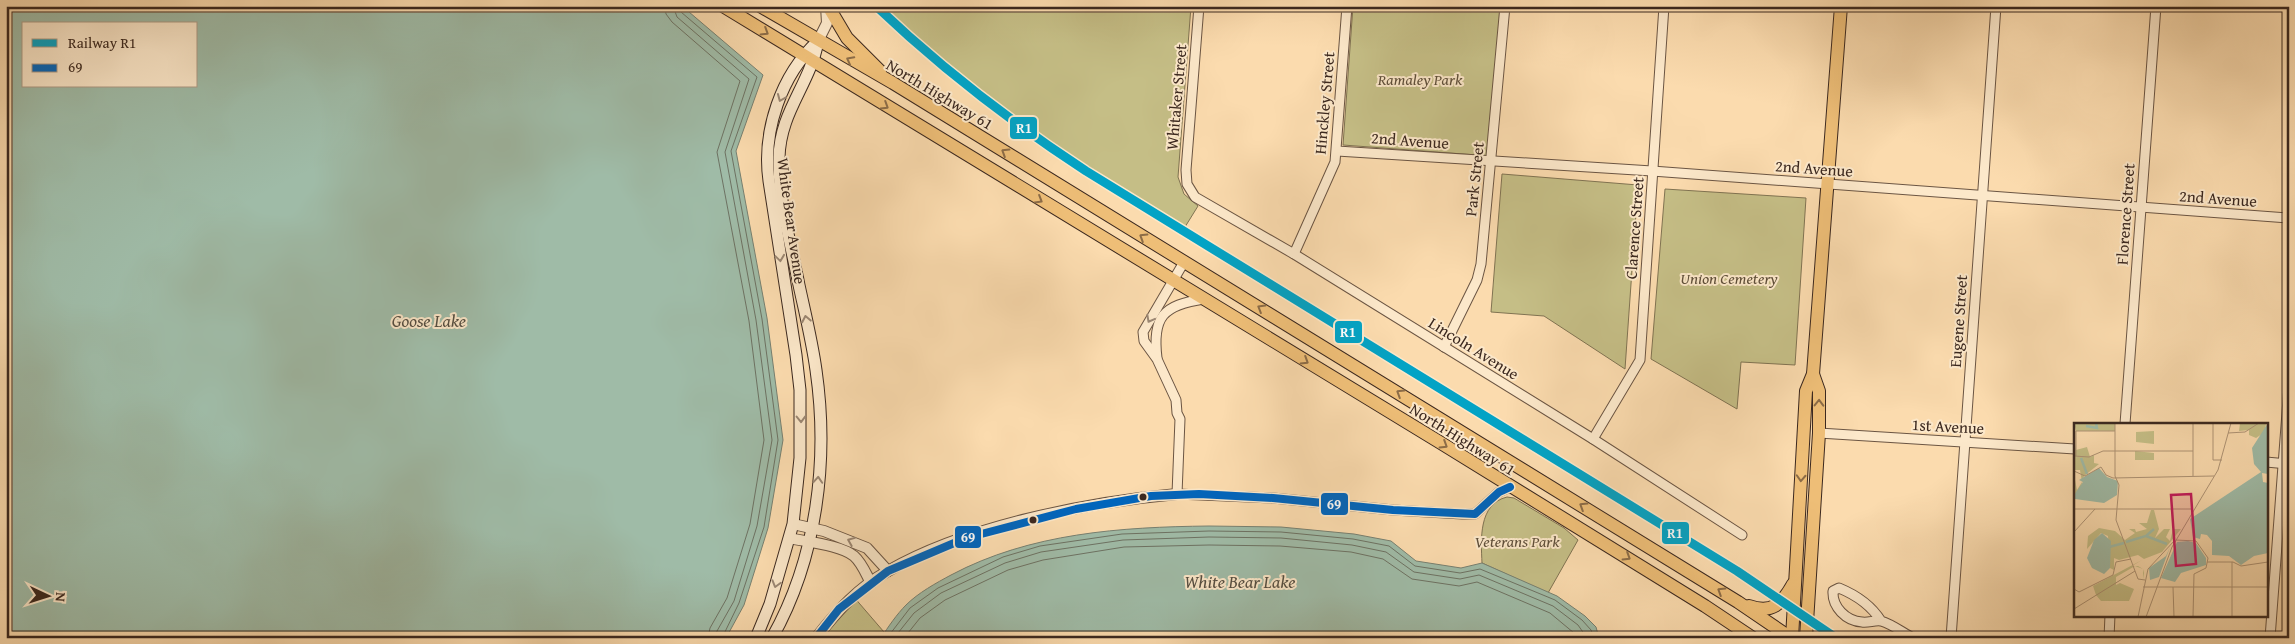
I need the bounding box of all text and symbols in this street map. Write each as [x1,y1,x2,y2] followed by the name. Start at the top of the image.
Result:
[22,22,198,88] legend
[759,25,768,35] one-way arrow
[68,32,136,53] text: Railway R1
[1159,43,1193,151] street label: Whitaker Street
[1308,50,1340,155] street label: Hinckley Street
[882,53,998,135] street label: North Highway 61
[68,56,82,77] text: 69
[846,56,855,66] one-way arrow
[1377,67,1463,91] park label: Ramaley Park
[776,94,786,102] one-way arrow
[880,100,889,109] one-way arrow
[1009,116,1038,140] line badge: R1
[1016,118,1032,138] text: R1
[1370,125,1450,155] street label: 2nd Avenue
[1458,140,1490,217] street label: Park Street
[1001,148,1010,158] one-way arrow
[1774,153,1854,183] street label: 2nd Avenue
[771,156,813,286] street label: White Bear Avenue
[2109,162,2141,266] street label: Florence Street
[1618,176,1650,280] street label: Clarence Street
[2178,183,2258,213] street label: 2nd Avenue
[1034,193,1043,203] one-way arrow
[1140,233,1149,243] one-way arrow
[775,253,785,262] one-way arrow
[1680,266,1778,290] park label: Union Cemetery
[1943,274,1973,368] street label: Eugene Street
[1257,305,1266,315] one-way arrow
[392,307,466,334] water label: Goose Lake
[1424,311,1524,385] street label: Lincoln Avenue
[801,314,812,323] one-way arrow
[1146,314,1156,323] one-way arrow
[1334,320,1363,344] line badge: R1
[1340,322,1356,342] text: R1
[1299,354,1308,364] one-way arrow
[1396,389,1405,399] one-way arrow
[1405,397,1521,481] street label: North Highway 61
[1814,398,1824,406] one-way arrow
[1911,412,1985,440] street label: 1st Avenue
[795,415,806,423] one-way arrow
[2074,423,2268,616] inset map
[1438,438,1447,448] one-way arrow
[1795,474,1806,482] one-way arrow
[813,476,824,484] one-way arrow
[1138,492,1148,502] unlabelled marker
[1320,492,1349,516] line badge: 69
[1327,494,1341,514] text: 69
[1579,502,1588,512] one-way arrow
[1028,515,1038,525] unlabelled marker
[1661,521,1690,545] line badge: R1
[1667,523,1683,543] text: R1
[954,525,982,549] line badge: 69
[961,527,975,547] text: 69
[1474,529,1560,553] park label: Veterans Park
[847,536,856,547] one-way arrow
[1621,551,1630,561] one-way arrow
[1184,568,1296,595] water label: White Bear Lake
[22,572,72,622] north arrow
[772,580,782,588] one-way arrow
[1717,588,1726,598] one-way arrow
[51,592,71,603] text: N

